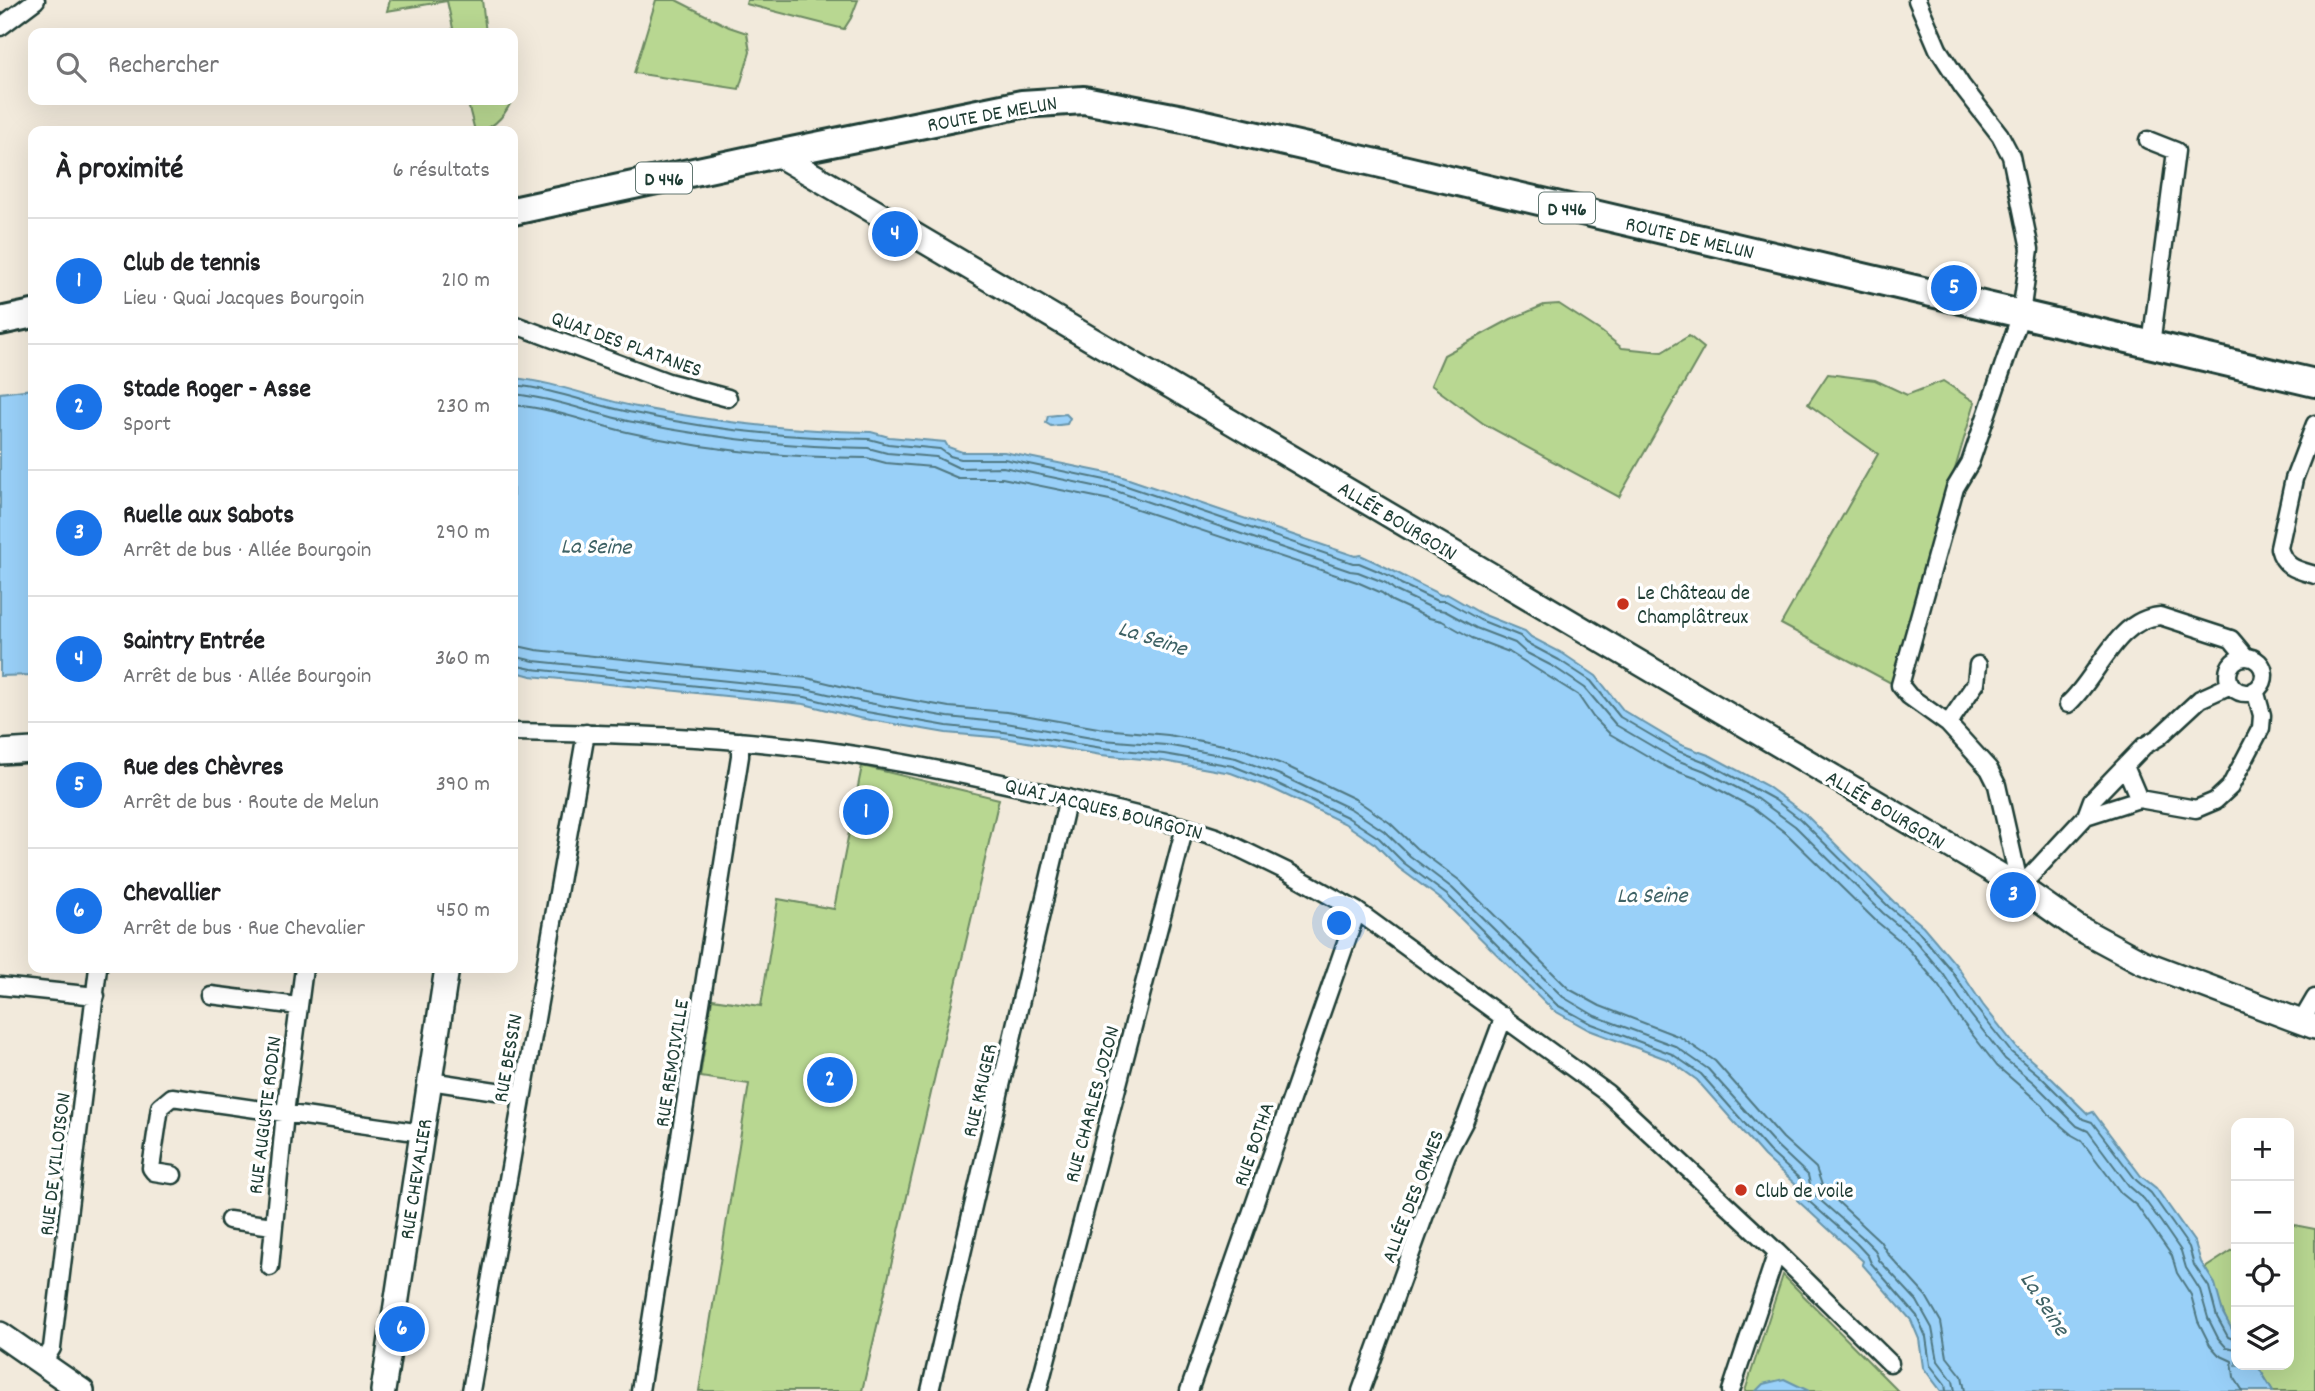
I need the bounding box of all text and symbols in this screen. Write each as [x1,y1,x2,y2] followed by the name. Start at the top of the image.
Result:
[28,28,518,105] search box
[52,48,90,86] icon: search
[108,48,219,85] text: Rechercher
[925,90,1060,142] street label: ROUTE DE MELUN
[56,150,183,193] text: À proximité
[393,155,490,188] text: 6 résultats
[636,162,692,194] road number: D 446
[1539,192,1595,224] road number: D 446
[872,208,918,260] pin: 4
[1622,211,1757,269] street label: ROUTE DE MELUN
[123,246,261,283] text: Club de tennis
[1931,262,1977,314] pin: 5
[76,265,82,298] text: 1
[441,265,490,298] text: 210 m
[123,283,364,316] text: Lieu · Quai Jacques Bourgoin
[547,305,705,387] street label: QUAI DES PLATANES
[123,372,311,409] text: Stade Roger - Asse
[74,391,84,424] text: 2
[436,391,490,424] text: 230 m
[123,409,171,442] text: Sport
[1331,475,1462,570] street label: ALLÉE BOURGOIN
[123,498,294,535] text: Ruelle aux Sabots
[74,517,84,550] text: 3
[436,517,490,550] text: 290 m
[560,531,633,566] water label: La Seine
[123,535,371,568] text: Arrêt de bus · Allée Bourgoin
[1637,580,1750,634] place label: Le Château de Champlâtreux
[1615,596,1631,612] marker: Le Château de Champlâtreux
[1113,614,1192,668] water label: La Seine
[123,624,265,661] text: Saintry Entrée
[74,643,84,676] text: 4
[435,643,490,676] text: 360 m
[123,661,371,694] text: Arrêt de bus · Allée Bourgoin
[123,750,284,787] text: Rue des Chèvres
[1819,764,1950,859] street label: ALLÉE BOURGOIN
[74,769,84,802] text: 5
[436,769,490,802] text: 390 m
[1001,772,1205,850] street label: QUAI JACQUES BOURGOIN
[843,786,889,838] pin: 1
[123,787,379,820] text: Arrêt de bus · Route de Melun
[1990,869,2036,921] pin: 3
[123,876,220,913] text: Chevallier
[1617,881,1689,914] water label: La Seine
[73,895,85,928] text: 6
[436,895,490,928] text: 450 m
[1322,906,1356,940] your location
[123,913,365,946] text: Arrêt de bus · Rue Chevalier
[649,997,699,1129] street label: RUE REMOIVILLE
[487,1012,533,1105] street label: RUE BESSIN
[1059,1023,1129,1186] street label: RUE CHARLES JOZON
[242,1035,292,1196] street label: RUE AUGUSTE RODIN
[957,1041,1007,1140] street label: RUE KRUGER
[807,1054,853,1106] pin: 2
[33,1091,81,1238] street label: RUE DE VILLOISON
[1227,1099,1284,1191] street label: RUE BOTHA
[394,1117,442,1242] street label: RUE CHEVALIER
[2231,1118,2294,1370] map controls
[2231,1118,2294,1181] button: +
[1376,1126,1454,1268] street label: ALLÉE DES ORMES
[1755,1178,1853,1208] place label: Club de voile
[2231,1181,2294,1244] button: −
[1733,1182,1749,1198] marker: Club de voile
[2231,1244,2294,1307] button: locate
[2010,1266,2077,1345] water label: La Seine
[379,1303,425,1355] pin: 6
[2231,1307,2294,1370] button: layers

